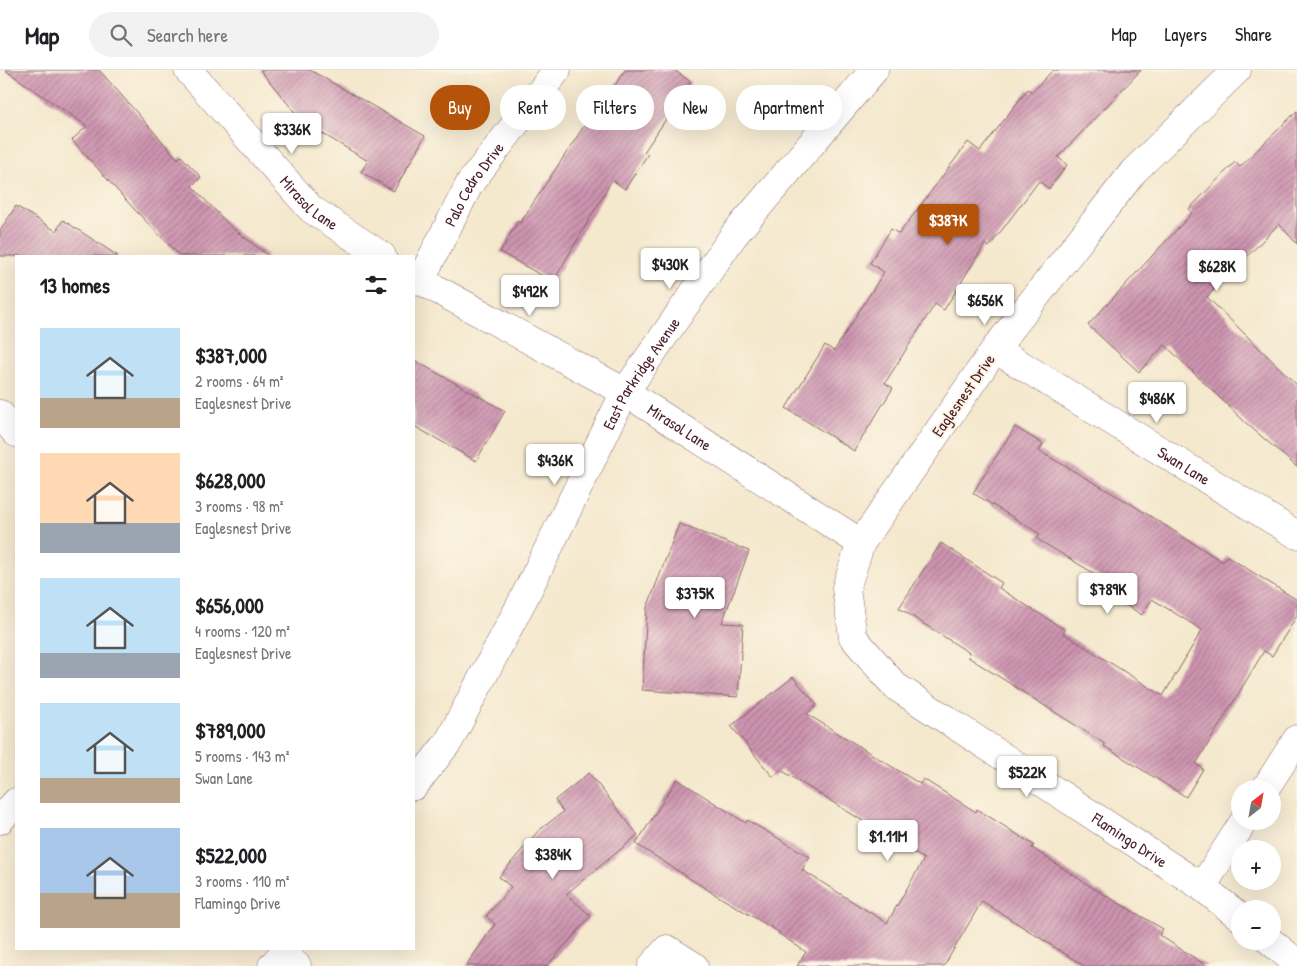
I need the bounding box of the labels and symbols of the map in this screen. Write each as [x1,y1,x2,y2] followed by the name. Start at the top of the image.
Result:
[257,112,327,155] pin: $336K
[439,137,509,230] street label: Palo Cedro Drive
[275,171,343,235] street label: Mirasol Lane
[913,204,983,246] pin: $387K
[635,248,705,290] pin: $430K
[1182,250,1252,292] pin: $628K
[495,274,565,317] pin: $492K
[950,284,1020,326] pin: $656K
[597,312,685,433] street label: East Parkridge Avenue
[926,349,1000,441] street label: Eaglesnest Drive
[1122,382,1192,424] pin: $486K
[643,398,716,456] street label: Mirasol Lane
[1154,441,1215,490] street label: Swan Lane
[520,444,590,486] pin: $436K
[1073,572,1143,615] pin: $789K
[660,576,730,619] pin: $375K
[992,756,1062,798] pin: $522K
[1231,780,1281,830] north arrow
[1087,807,1172,873] street label: Flamingo Drive
[847,820,929,862] pin: $1.11M
[518,838,588,880] pin: $384K

